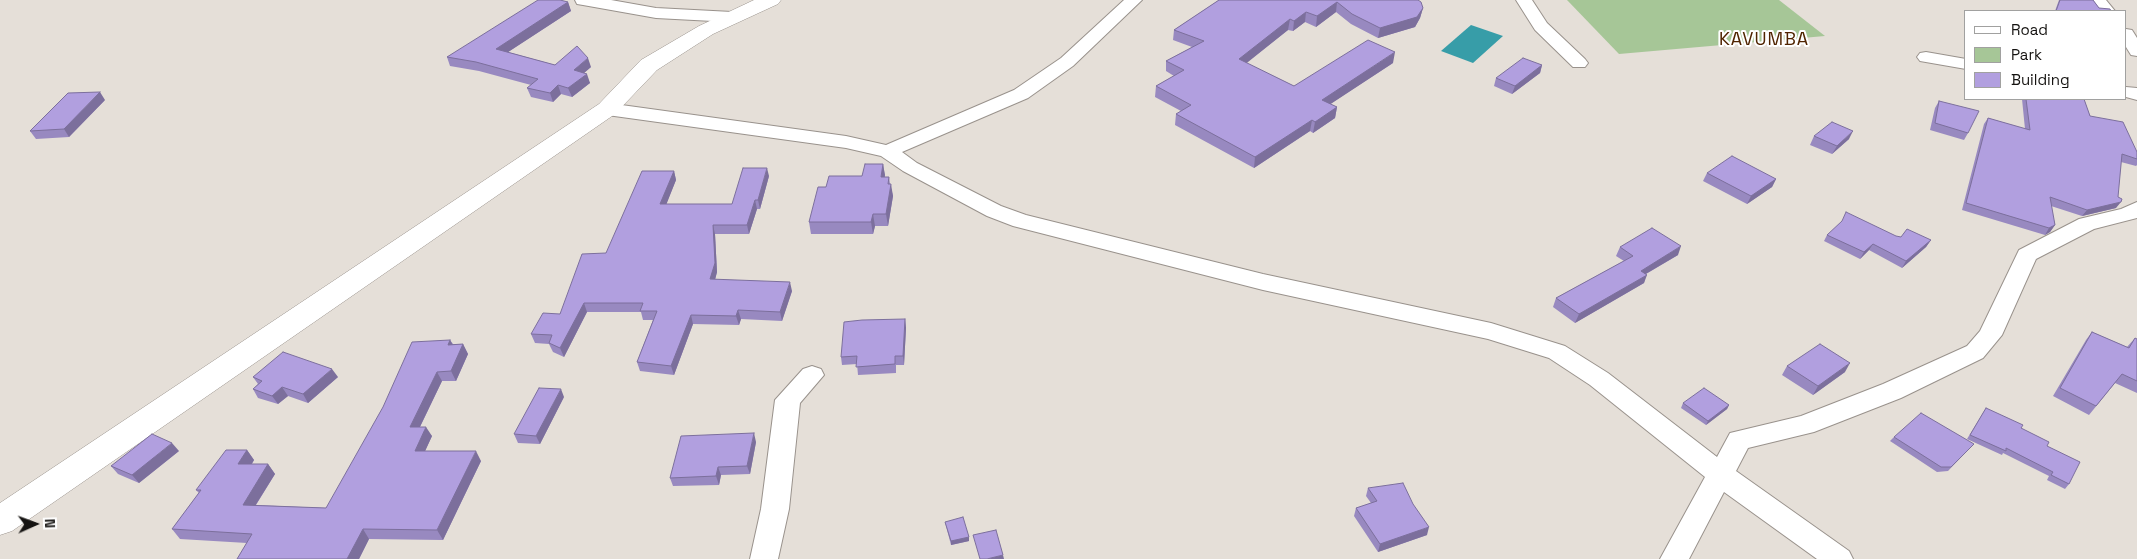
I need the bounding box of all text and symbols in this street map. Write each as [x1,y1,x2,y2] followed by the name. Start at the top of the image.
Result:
[1964,10,2127,100] legend
[2011,20,2048,39] text: Road
[1718,29,1810,51] district label: KAVUMBA
[2011,45,2042,64] text: Park
[2011,70,2070,89] text: Building
[10,499,60,549] north arrow
[41,518,59,528] text: N

